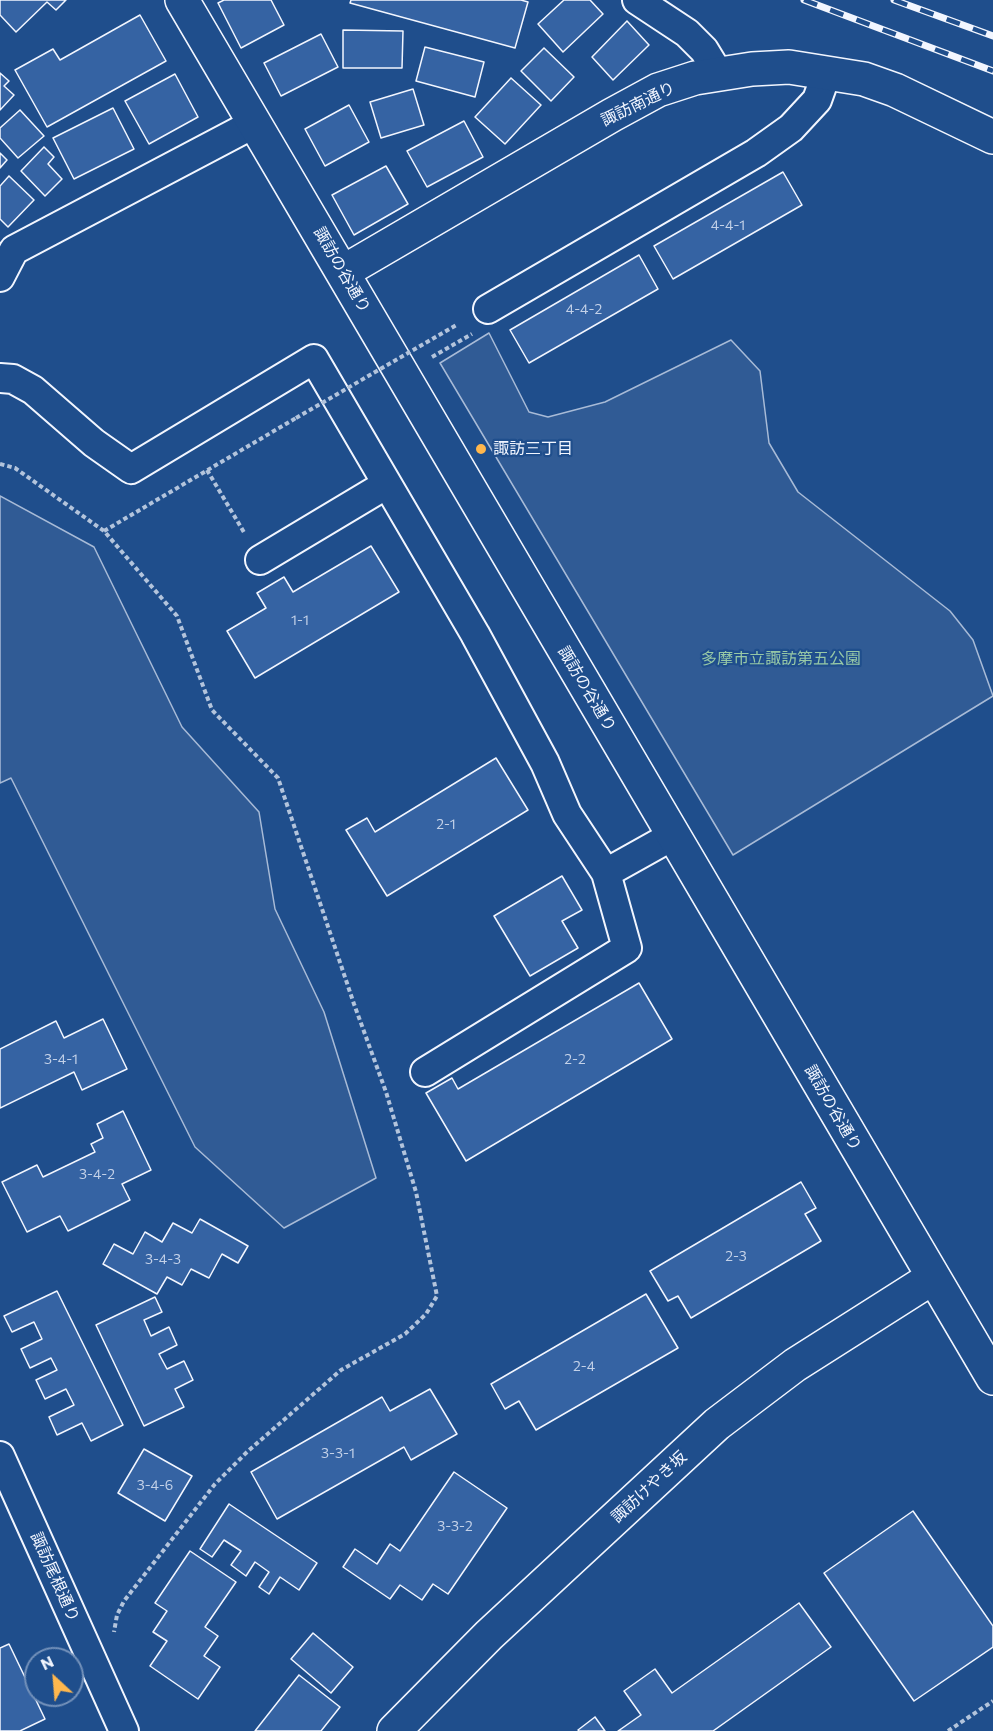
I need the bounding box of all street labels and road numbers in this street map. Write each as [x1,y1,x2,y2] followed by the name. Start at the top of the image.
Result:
[598,78,678,130] street label: 諏訪南通り
[310,224,374,316] street label: 諏訪の谷通り
[554,643,620,735] street label: 諏訪の谷通り
[801,1062,865,1154] street label: 諏訪の谷通り
[607,1447,691,1527] street label: 諏訪けやき坂
[27,1529,83,1625] street label: 諏訪尾根通り

